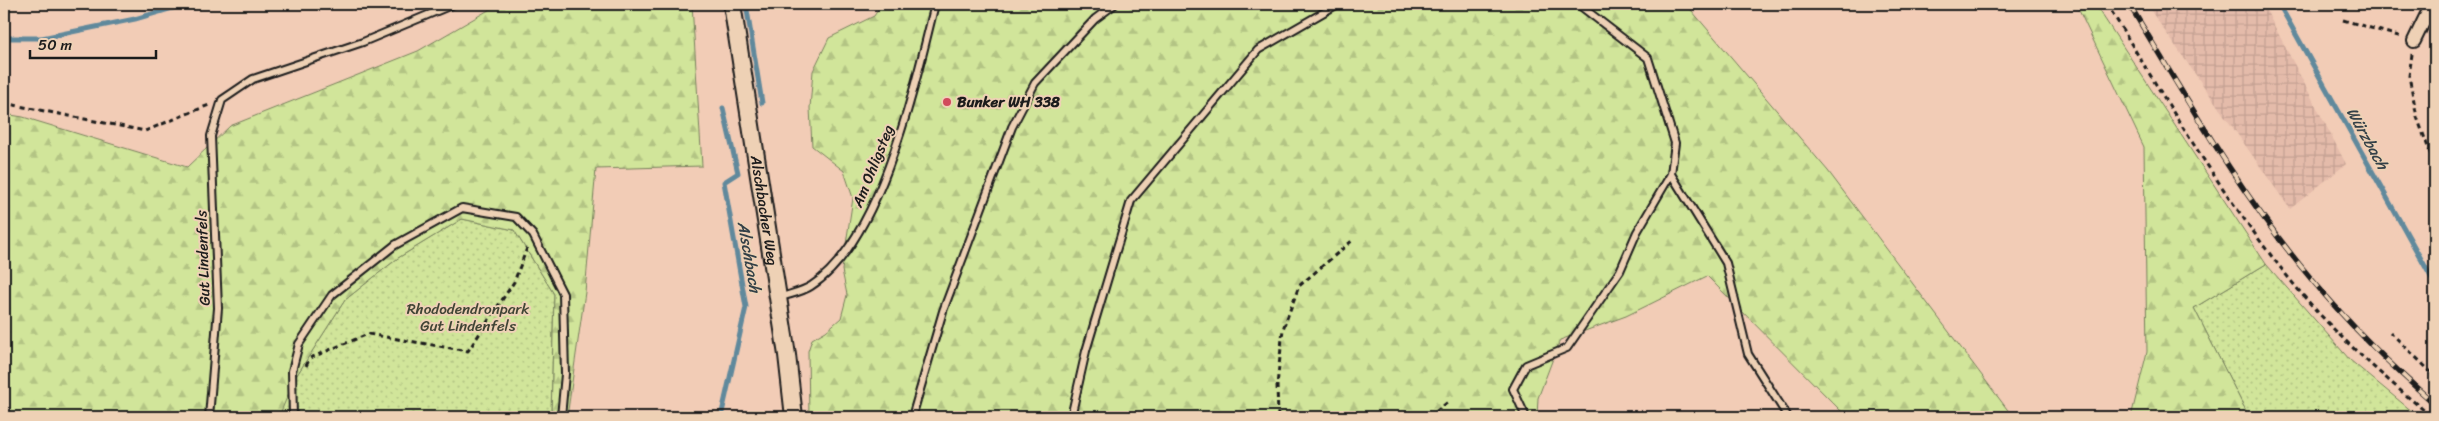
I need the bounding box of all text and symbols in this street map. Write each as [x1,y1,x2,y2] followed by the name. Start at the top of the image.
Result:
[30,28,156,60] scale bar
[38,32,73,58] text: 50 m
[957,89,1061,115] place label: Bunker WH 338
[941,96,953,108] marker: Bunker WH 338
[2338,101,2398,176] water label: Würzbach
[844,120,902,212] street label: Am Ohligsteg
[746,153,782,267] street label: Alschbacher Weg
[188,210,218,306] street label: Gut Lindenfels
[734,220,766,294] water label: Alschbach
[407,296,530,339] park label: Rhododendronpark Gut Lindenfels

